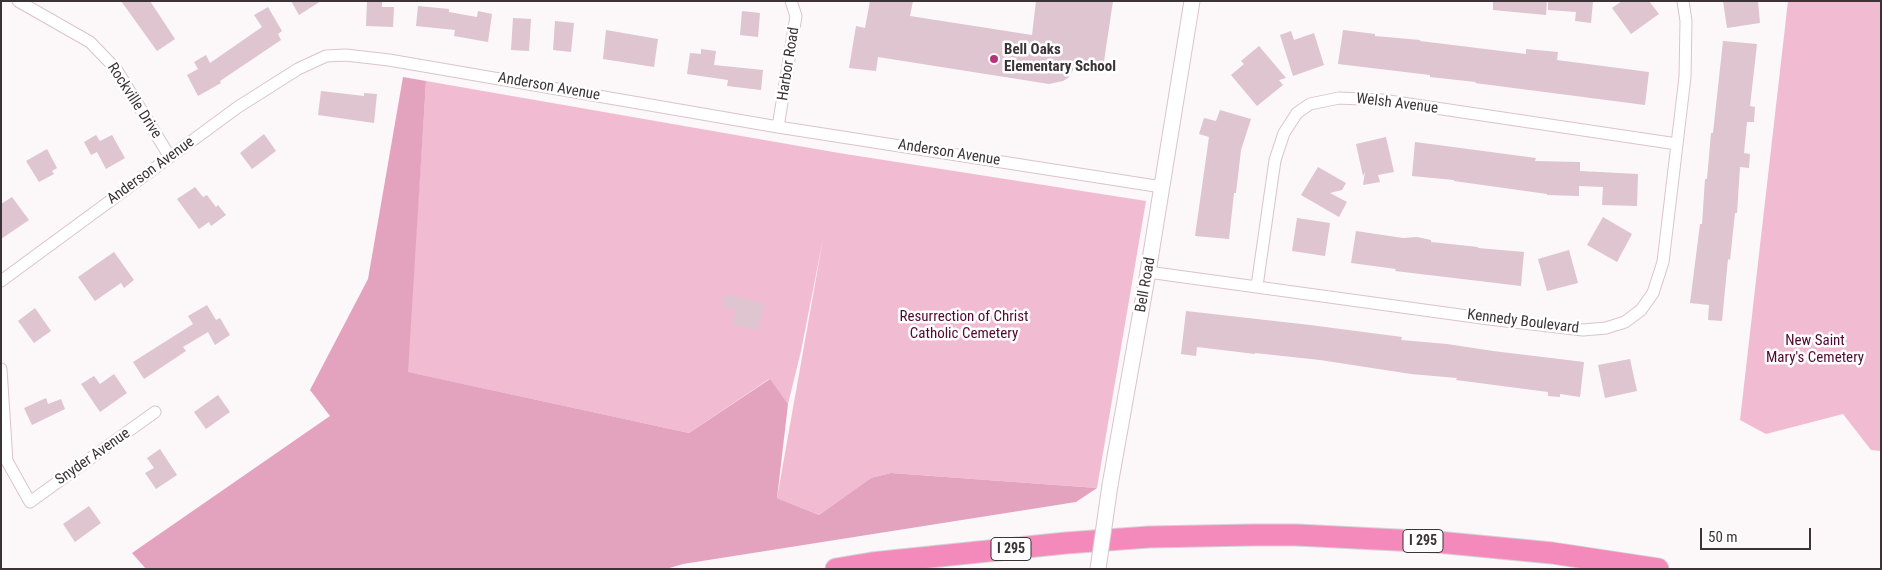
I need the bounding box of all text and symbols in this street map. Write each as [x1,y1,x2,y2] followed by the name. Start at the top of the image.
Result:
[774,26,804,102] street label: Harbor Road
[1004,41,1116,76] place label: Bell Oaks Elementary School
[988,53,1000,65] marker: Bell Oaks Elementary School
[103,60,165,142] street label: Rockville Drive
[497,69,601,105] street label: Anderson Avenue
[1355,90,1439,118] street label: Welsh Avenue
[104,133,198,209] street label: Anderson Avenue
[897,136,1001,170] street label: Anderson Avenue
[1132,256,1160,314] street label: Bell Road
[1466,306,1580,338] street label: Kennedy Boulevard
[900,308,1028,343] park label: Resurrection of Christ Catholic Cemetery
[1766,332,1864,367] park label: New Saint Mary's Cemetery
[52,425,134,489] street label: Snyder Avenue
[1702,518,1813,550] scale bar
[1708,528,1738,546] text: 50 m
[1403,530,1443,552] road number: I 295
[991,538,1031,560] road number: I 295

